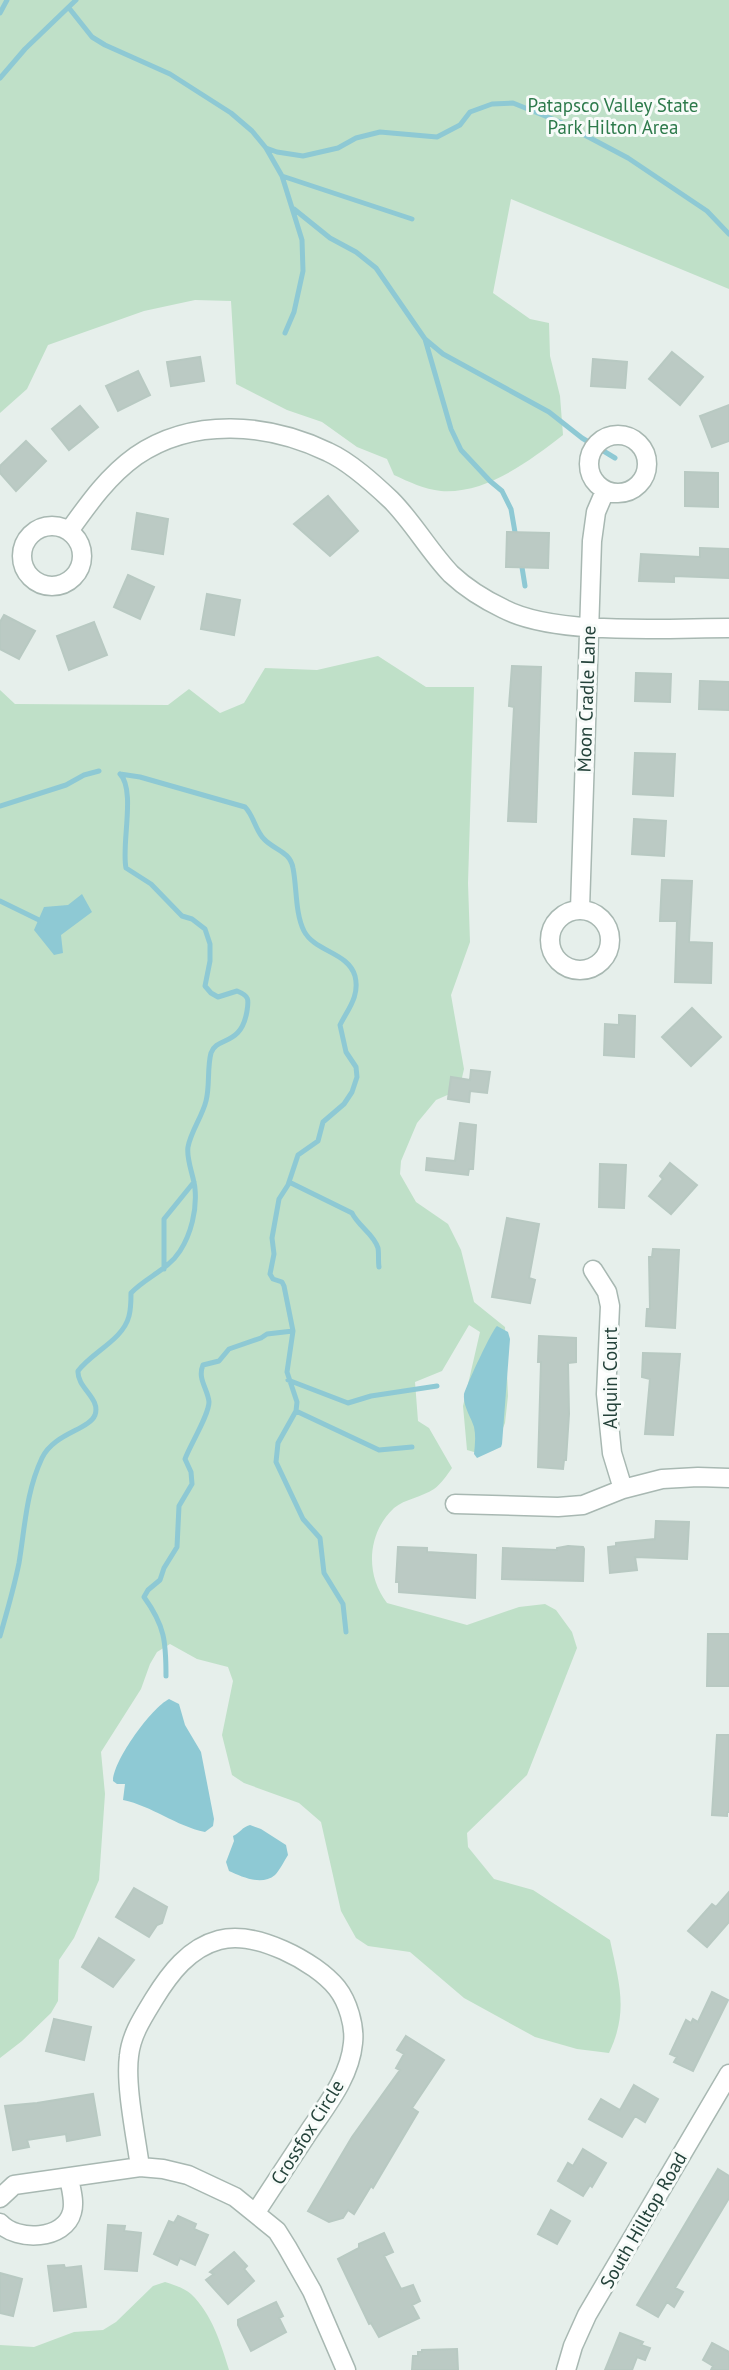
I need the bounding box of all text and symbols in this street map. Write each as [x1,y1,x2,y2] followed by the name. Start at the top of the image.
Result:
[527,93,699,139] park label: Patapsco Valley State Park Hilton Area
[571,625,601,773] street label: Moon Cradle Lane
[598,1327,622,1429] street label: Alquin Court
[265,2075,349,2189] street label: Crossfox Circle
[594,2148,692,2292] street label: South Hilltop Road

